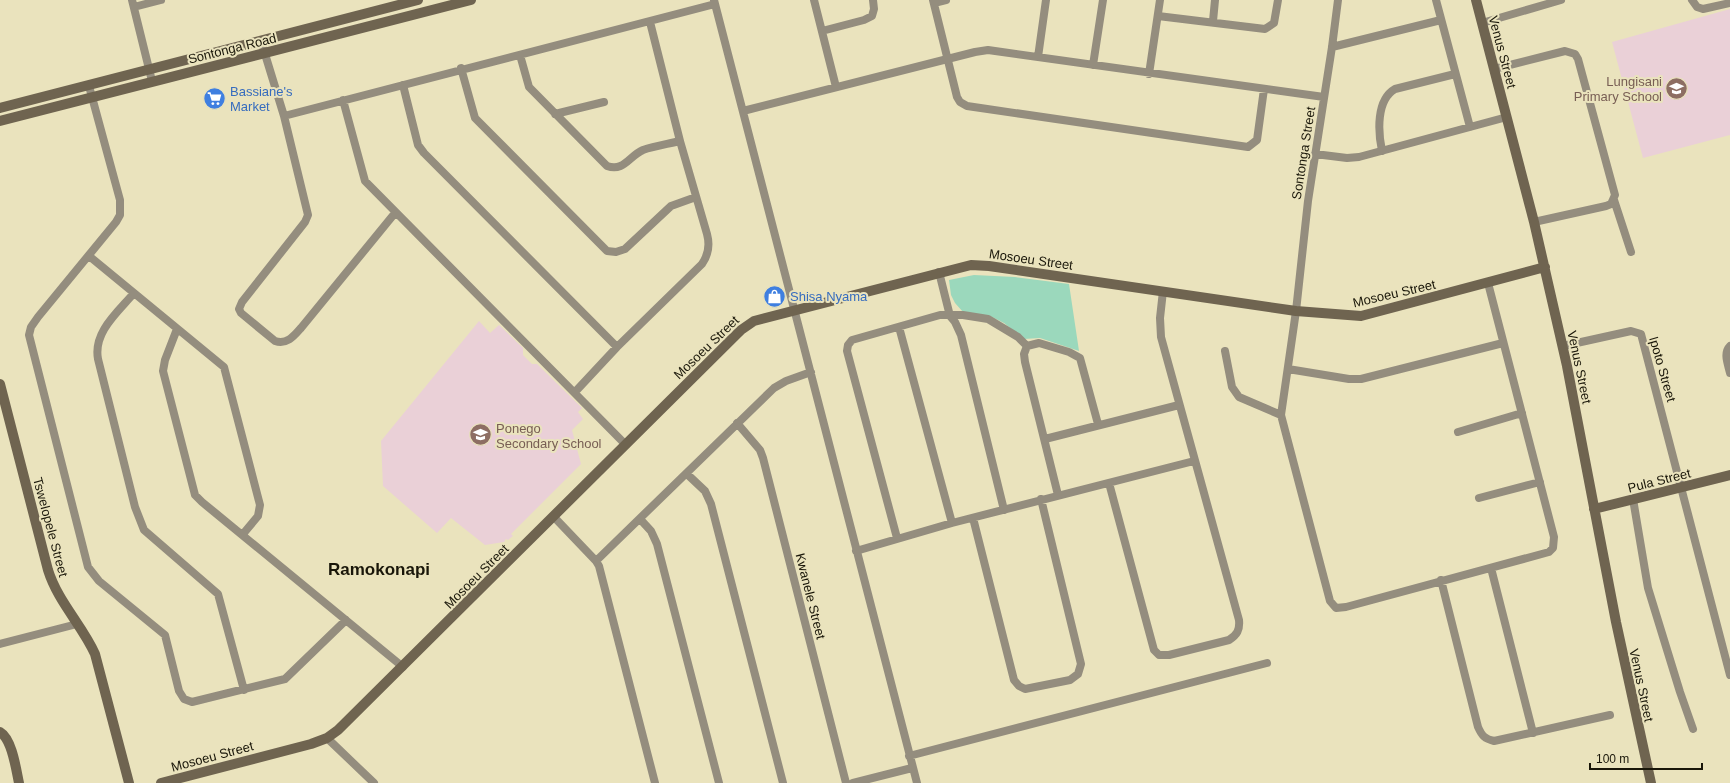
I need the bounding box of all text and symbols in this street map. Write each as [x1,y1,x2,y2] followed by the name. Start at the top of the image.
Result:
[1486,14,1519,90] street label: Venus Street
[186,30,278,67] street label: Sontonga Road
[1574,74,1662,104] place label: Lungisani Primary School
[1664,75,1690,101] school or university icon: Lungisani Primary School
[230,84,293,114] place label: Bassiane's Market
[202,85,228,111] supermarket icon: Bassiane's Market
[1289,105,1318,201] street label: Sontonga Street
[988,246,1074,273] street label: Mosoeu Street
[1351,277,1437,310] street label: Mosoeu Street
[761,283,787,309] shop icon: Shisa Nyama
[790,289,868,304] place label: Shisa Nyama
[671,312,742,382] street label: Mosoeu Street
[1564,329,1595,405] street label: Venus Street
[1646,335,1679,404] street label: Ipoto Street
[496,421,602,451] place label: Ponego Secondary School
[467,422,493,448] school or university icon: Ponego Secondary School
[1626,465,1693,496] street label: Pula Street
[30,476,71,579] street label: Tswelopele Street
[441,541,512,612] street label: Mosoeu Street
[793,552,829,641] street label: Kwanele Street
[328,560,430,579] district label: Ramokonapi
[1626,647,1657,723] street label: Venus Street
[169,738,255,775] street label: Mosoeu Street
[1590,745,1702,771] scale bar
[1596,752,1629,766] text: 100 m

